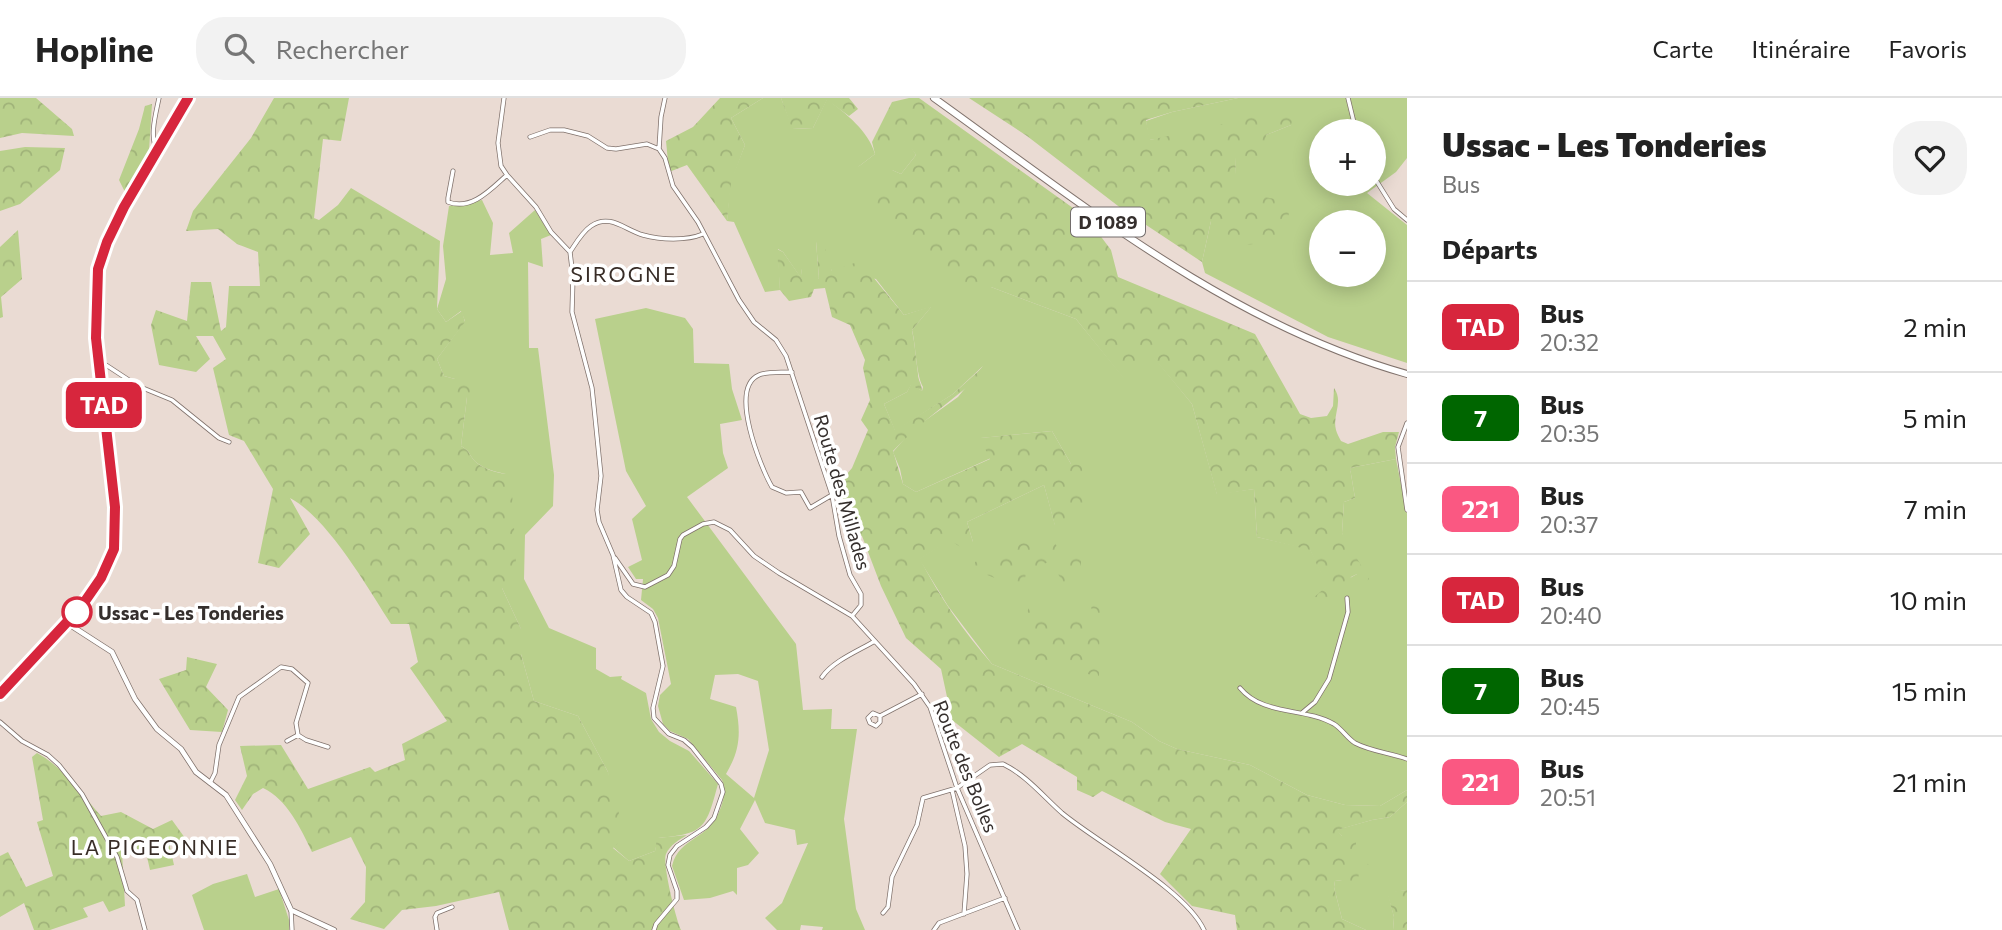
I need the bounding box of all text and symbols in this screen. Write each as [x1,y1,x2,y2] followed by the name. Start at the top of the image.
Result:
[196,17,686,80] search box
[35,28,154,69] text: Hopline
[220,29,258,67] icon: search
[276,33,409,64] text: Rechercher
[1653,34,1714,63] text: Carte
[1752,34,1851,63] text: Itinéraire
[1889,34,1967,63] text: Favoris
[1309,119,1386,287] map controls
[1309,119,1386,196] button: +
[1893,121,1967,195] button: heart
[1442,123,1767,164] text: Ussac - Les Tonderies
[1442,170,1480,198] text: Bus
[1071,208,1145,237] road number: D 1089
[1309,210,1386,287] button: −
[1442,233,1538,264] text: Départs
[571,261,677,286] district label: SIROGNE
[1540,297,1584,328] text: Bus
[1903,311,1967,342] text: 2 min
[1456,312,1505,341] text: TAD
[1540,328,1599,356] text: 20:32
[64,382,144,428] line badge: TAD
[1540,388,1584,419] text: Bus
[80,390,128,419] text: TAD
[1903,402,1967,433] text: 5 min
[1474,403,1487,432] text: 7
[810,411,876,573] street label: Route des Millades
[1540,419,1599,447] text: 20:35
[1540,479,1584,510] text: Bus
[1904,493,1967,524] text: 7 min
[1461,494,1500,523] text: 221
[1540,510,1598,538] text: 20:37
[1540,570,1584,601] text: Bus
[1890,584,1967,615] text: 10 min
[1456,585,1505,614] text: TAD
[62,597,92,627] marker: Ussac - Les Tonderies
[98,601,284,624] place label: Ussac - Les Tonderies
[1540,601,1602,629] text: 20:40
[1540,661,1584,692] text: Bus
[1892,675,1967,706] text: 15 min
[1474,676,1487,705] text: 7
[1540,692,1600,720] text: 20:45
[929,697,1003,835] street label: Route des Bolles
[1540,752,1584,783] text: Bus
[1892,766,1967,797] text: 21 min
[1461,767,1500,796] text: 221
[1540,783,1596,811] text: 20:51
[71,834,239,859] district label: LA PIGEONNIE

